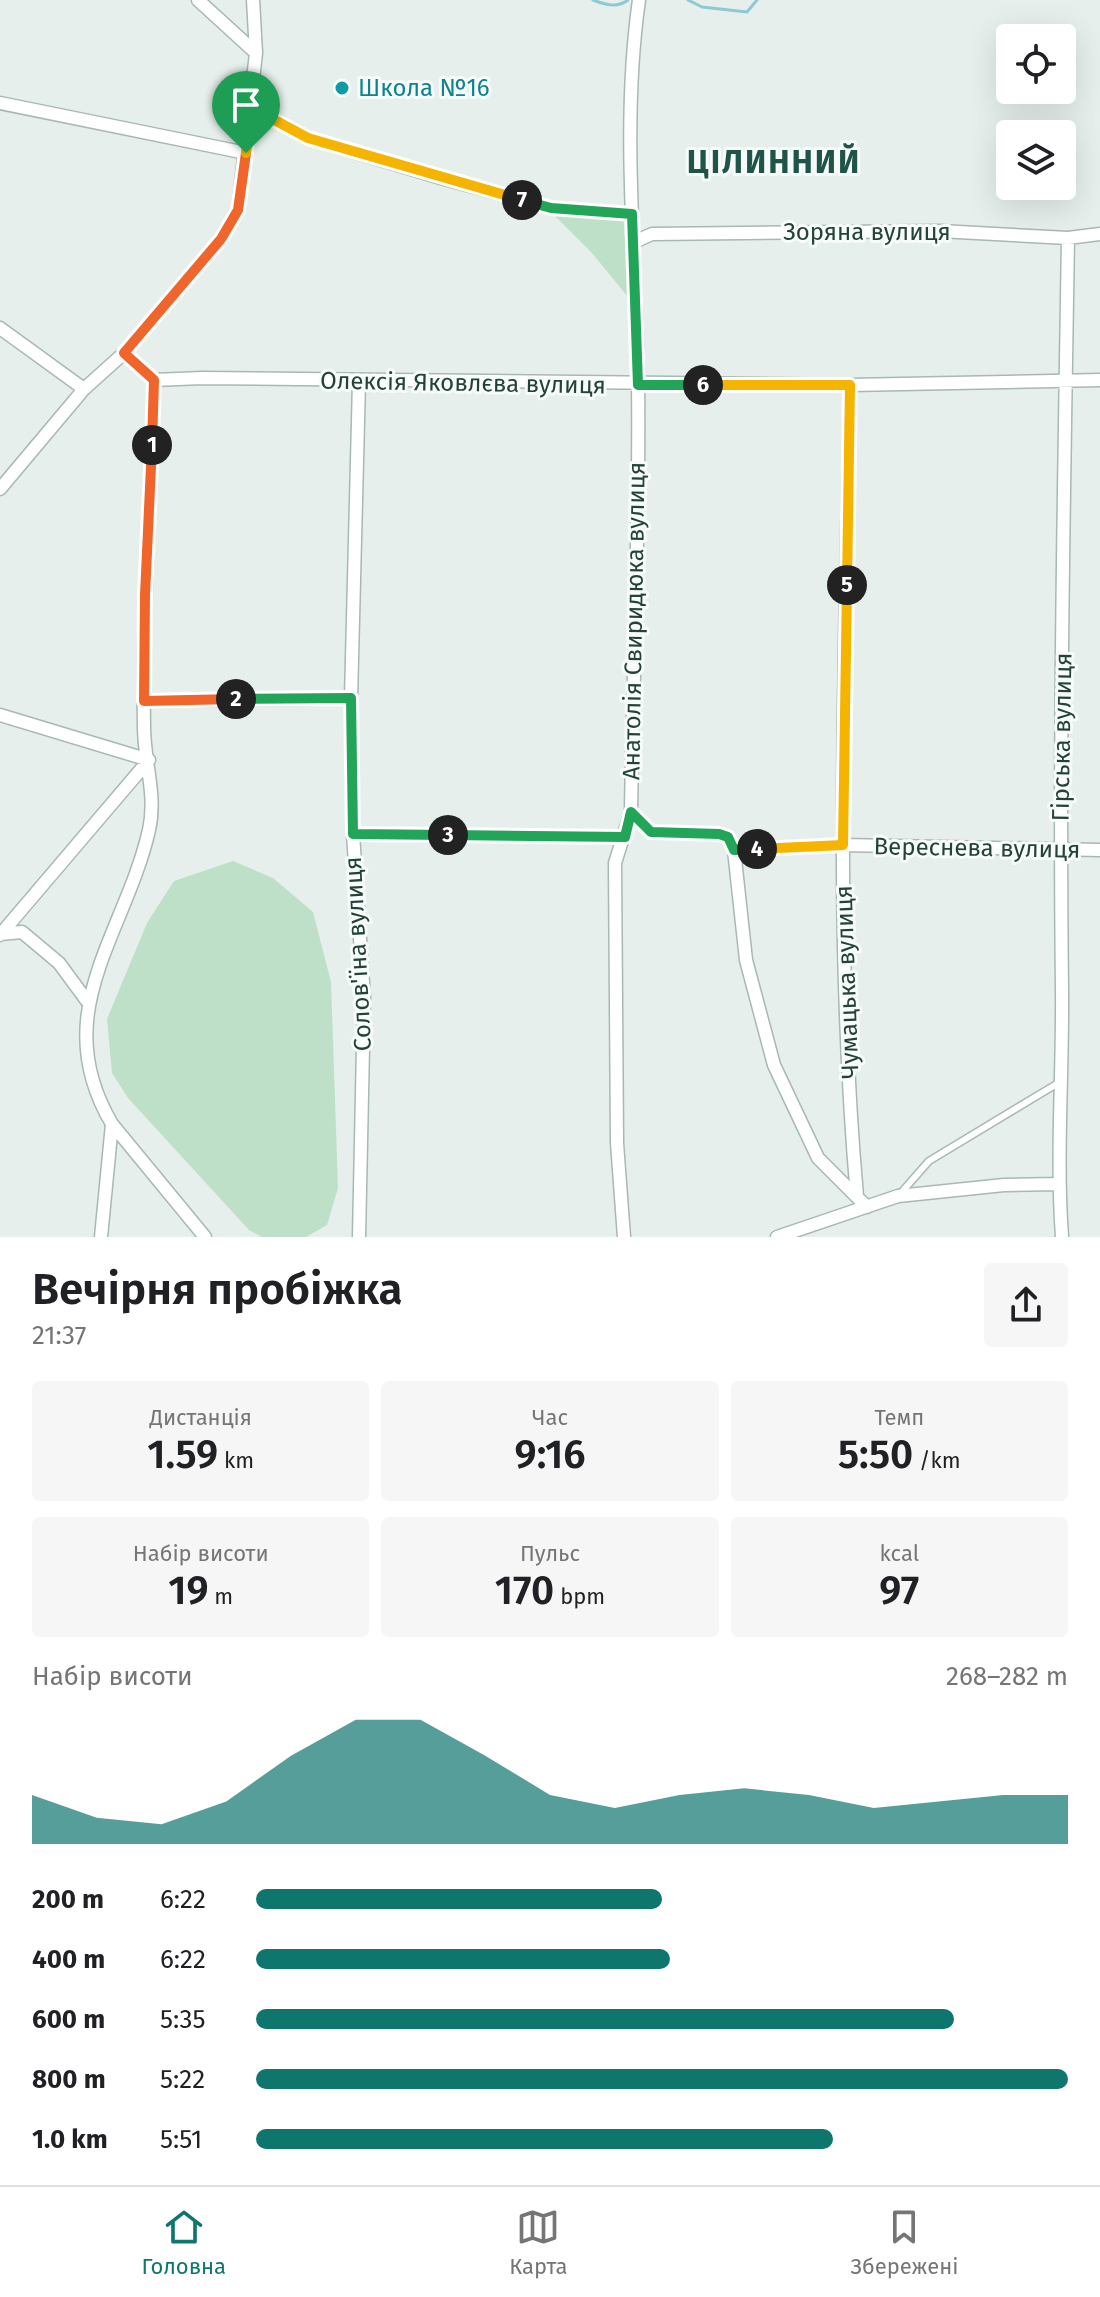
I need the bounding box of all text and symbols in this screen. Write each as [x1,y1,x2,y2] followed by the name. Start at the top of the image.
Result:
[996,24,1076,200] map controls
[996,24,1076,104] button: locate
[212,71,280,153] pin
[358,74,490,102] place label: Школа №16
[333,79,351,97] marker: Школа №16
[224,83,268,127] icon: arrive
[996,120,1076,200] button: layers
[687,143,861,181] district label: ЦІЛИННИЙ
[502,180,542,220] pin: 7
[517,186,527,213] text: 7
[783,218,951,246] street label: Зоряна вулиця
[683,365,723,405] pin: 6
[320,367,606,399] street label: Олексія Яковлєва вулиця
[697,371,709,398] text: 6
[132,425,172,465] pin: 1
[147,431,157,458] text: 1
[617,462,651,780] street label: Анатолія Свиридюка вулиця
[827,565,867,605] pin: 5
[841,571,853,598] text: 5
[1047,652,1077,822] street label: Гірська вулиця
[216,679,256,719] pin: 2
[230,685,242,712] text: 2
[428,815,468,855] pin: 3
[442,821,454,848] text: 3
[737,829,777,869] pin: 4
[873,832,1081,864] street label: Вереснева вулиця
[751,835,763,862] text: 4
[339,856,377,1052] street label: Солов'їна вулиця
[830,885,864,1079] street label: Чумацька вулиця
[32,1263,403,1316] text: Вечірня пробіжка
[984,1263,1068,1347] button: share
[32,1320,86,1351] text: 21:37
[149,1404,252,1431] text: Дистанція
[532,1404,568,1431] text: Час
[874,1404,924,1431] text: Темп
[147,1431,218,1479] text: 1.59
[515,1431,585,1479] text: 9:16
[838,1431,913,1479] text: 5:50
[218,1447,254,1474] text: km
[913,1447,961,1474] text: /km
[133,1540,269,1567] text: Набір висоти
[520,1540,580,1567] text: Пульс
[880,1540,919,1567] text: kcal
[168,1567,208,1615] text: 19
[495,1567,554,1615] text: 170
[879,1567,919,1615] text: 97
[208,1583,233,1610] text: m
[554,1583,605,1610] text: bpm
[32,1661,193,1692] text: Набір висоти
[946,1661,1068,1692] text: 268–282 m
[32,1884,104,1915] text: 200 m
[160,1884,206,1915] text: 6:22
[32,1944,105,1975] text: 400 m
[160,1944,206,1975] text: 6:22
[32,2004,105,2035] text: 600 m
[160,2004,206,2035] text: 5:35
[32,2064,106,2095] text: 800 m
[160,2064,205,2095] text: 5:22
[32,2124,108,2155] text: 1.0 km
[160,2124,202,2155] text: 5:51
[142,2205,226,2280] tab: Головна
[509,2205,567,2280] tab: Карта
[851,2205,958,2280] tab: Збережені

